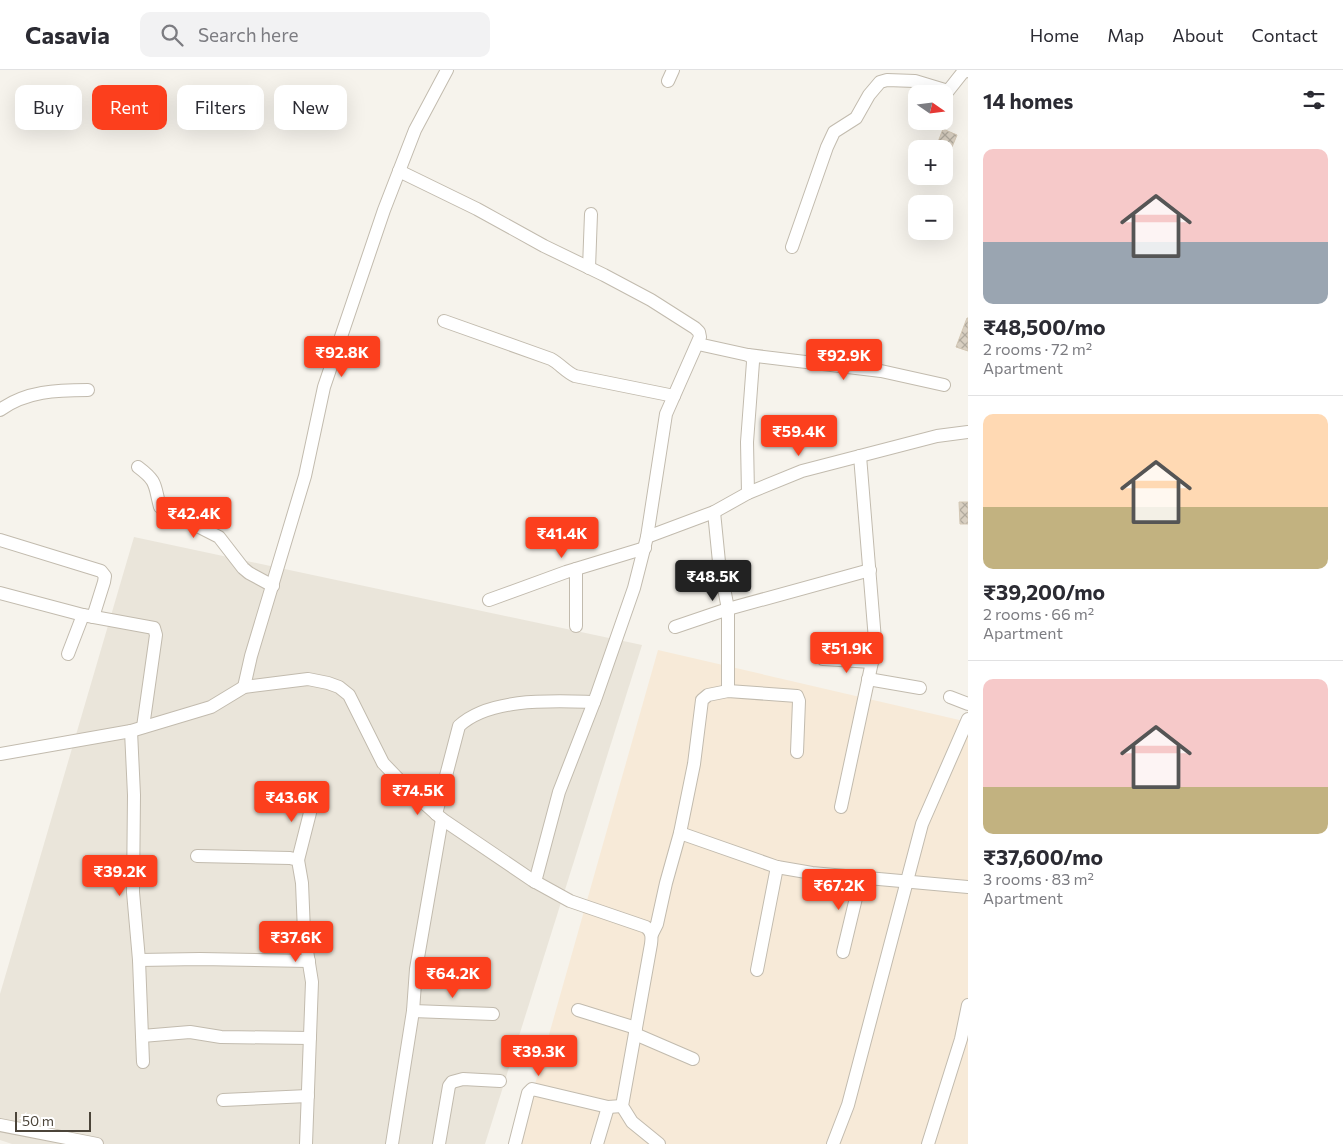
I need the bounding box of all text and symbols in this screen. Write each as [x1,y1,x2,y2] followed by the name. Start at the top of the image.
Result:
[140,12,490,57] search box
[25,20,110,49] text: Casavia
[158,21,186,49] icon: search
[198,23,298,46] text: Search here
[1030,24,1079,46] text: Home
[1107,24,1144,46] text: Map
[1172,24,1224,46] text: About
[1252,24,1318,46] text: Contact
[15,85,82,130] chip: Buy
[92,85,167,130] chip: Rent
[177,85,264,130] chip: Filters
[274,85,347,130] chip: New
[908,85,952,130] north arrow
[908,85,953,240] map controls
[1300,86,1328,114] icon: filters
[983,88,1073,113] text: 14 homes
[908,140,953,185] button: +
[1111,181,1201,271] icon: home
[908,195,953,240] button: −
[983,314,1106,339] text: ₹48,500/mo
[301,336,383,378] pin: ₹92.8K
[803,338,885,381] pin: ₹92.9K
[983,339,1092,358] text: 2 rooms · 72 m²
[315,342,369,361] text: ₹92.8K
[817,345,871,364] text: ₹92.9K
[983,358,1063,377] text: Apartment
[758,414,840,457] pin: ₹59.4K
[772,421,826,440] text: ₹59.4K
[1111,447,1201,537] icon: home
[153,496,235,539] pin: ₹42.4K
[167,503,221,522] text: ₹42.4K
[521,516,603,559] pin: ₹41.4K
[536,523,588,542] text: ₹41.4K
[672,560,754,602] pin: ₹48.5K
[686,566,740,585] text: ₹48.5K
[983,579,1105,604] text: ₹39,200/mo
[983,604,1094,623] text: 2 rooms · 66 m²
[983,623,1063,642] text: Apartment
[806,632,888,674] pin: ₹51.9K
[821,638,873,657] text: ₹51.9K
[1111,712,1201,802] icon: home
[377,774,459,816] pin: ₹74.5K
[251,780,333,823] pin: ₹43.6K
[392,780,444,799] text: ₹74.5K
[265,787,319,806] text: ₹43.6K
[983,844,1103,869] text: ₹37,600/mo
[79,854,161,897] pin: ₹39.2K
[93,861,147,880] text: ₹39.2K
[798,868,880,911] pin: ₹67.2K
[983,869,1094,888] text: 3 rooms · 83 m²
[813,875,865,894] text: ₹67.2K
[983,888,1063,907] text: Apartment
[255,920,337,963] pin: ₹37.6K
[270,927,322,946] text: ₹37.6K
[412,956,494,999] pin: ₹64.2K
[426,963,480,982] text: ₹64.2K
[498,1034,580,1077] pin: ₹39.3K
[512,1041,566,1060] text: ₹39.3K
[15,1109,91,1132] scale bar
[22,1112,54,1129] text: 50 m

